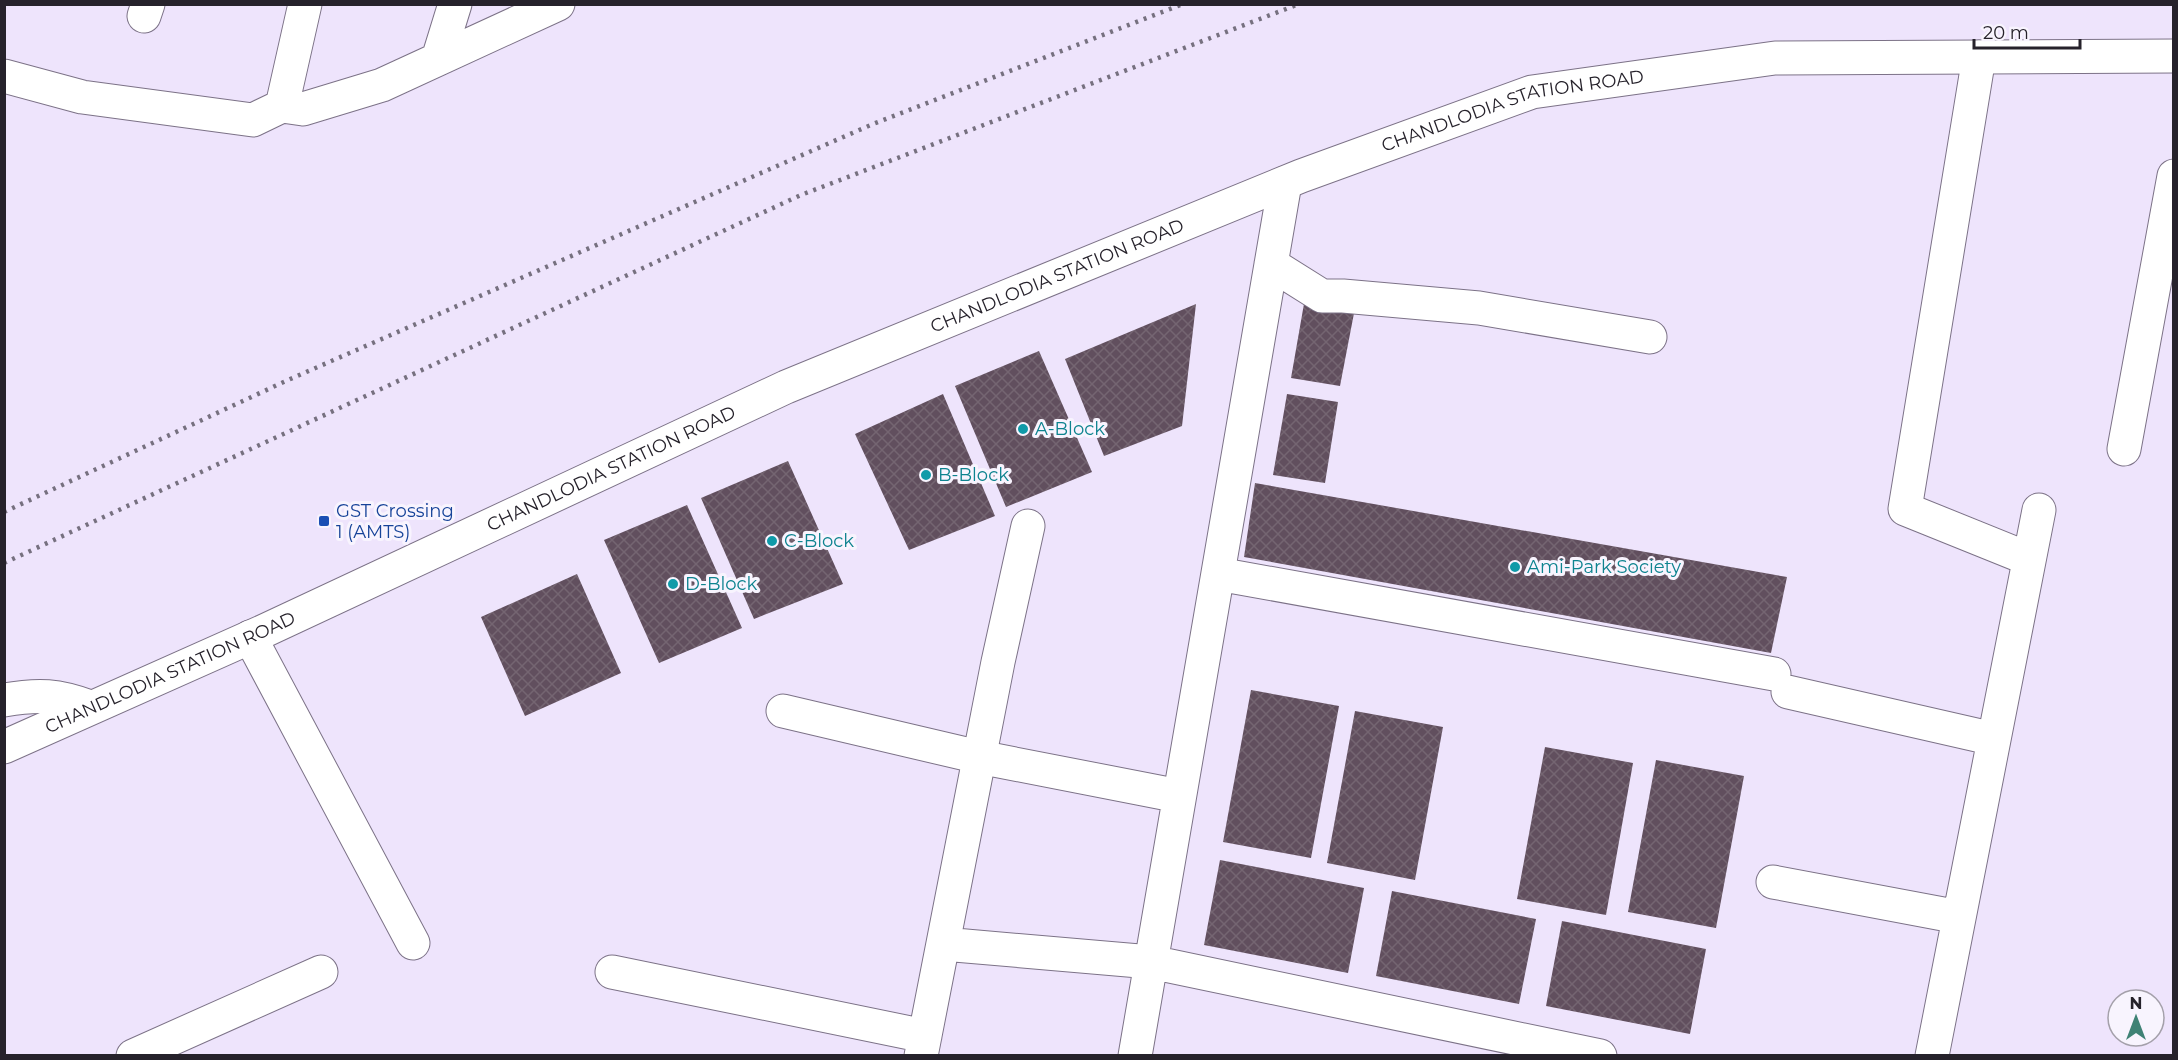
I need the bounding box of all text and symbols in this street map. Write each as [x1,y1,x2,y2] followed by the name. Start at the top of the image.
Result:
[1974,12,2080,50] scale bar
[1983,22,2029,44] text: 20 m
[1379,65,1645,157] street label: CHANDLODIA STATION ROAD
[927,214,1187,338] street label: CHANDLODIA STATION ROAD
[483,401,739,536] street label: CHANDLODIA STATION ROAD
[1035,418,1105,440] place label: A-Block
[1016,422,1030,436] marker: A-Block
[938,464,1009,486] place label: B-Block
[919,468,933,482] marker: B-Block
[336,500,454,543] place label: GST Crossing 1 (AMTS)
[317,514,331,528] marker: GST Crossing 1 (AMTS)
[784,530,854,552] place label: C-Block
[765,534,779,548] marker: C-Block
[1527,556,1681,578] place label: Ami-Park Society
[1508,560,1522,574] marker: Ami-Park Society
[685,573,758,595] place label: D-Block
[666,577,680,591] marker: D-Block
[41,607,299,738] street label: CHANDLODIA STATION ROAD
[2106,988,2166,1048] north arrow
[2130,994,2142,1013] text: N

